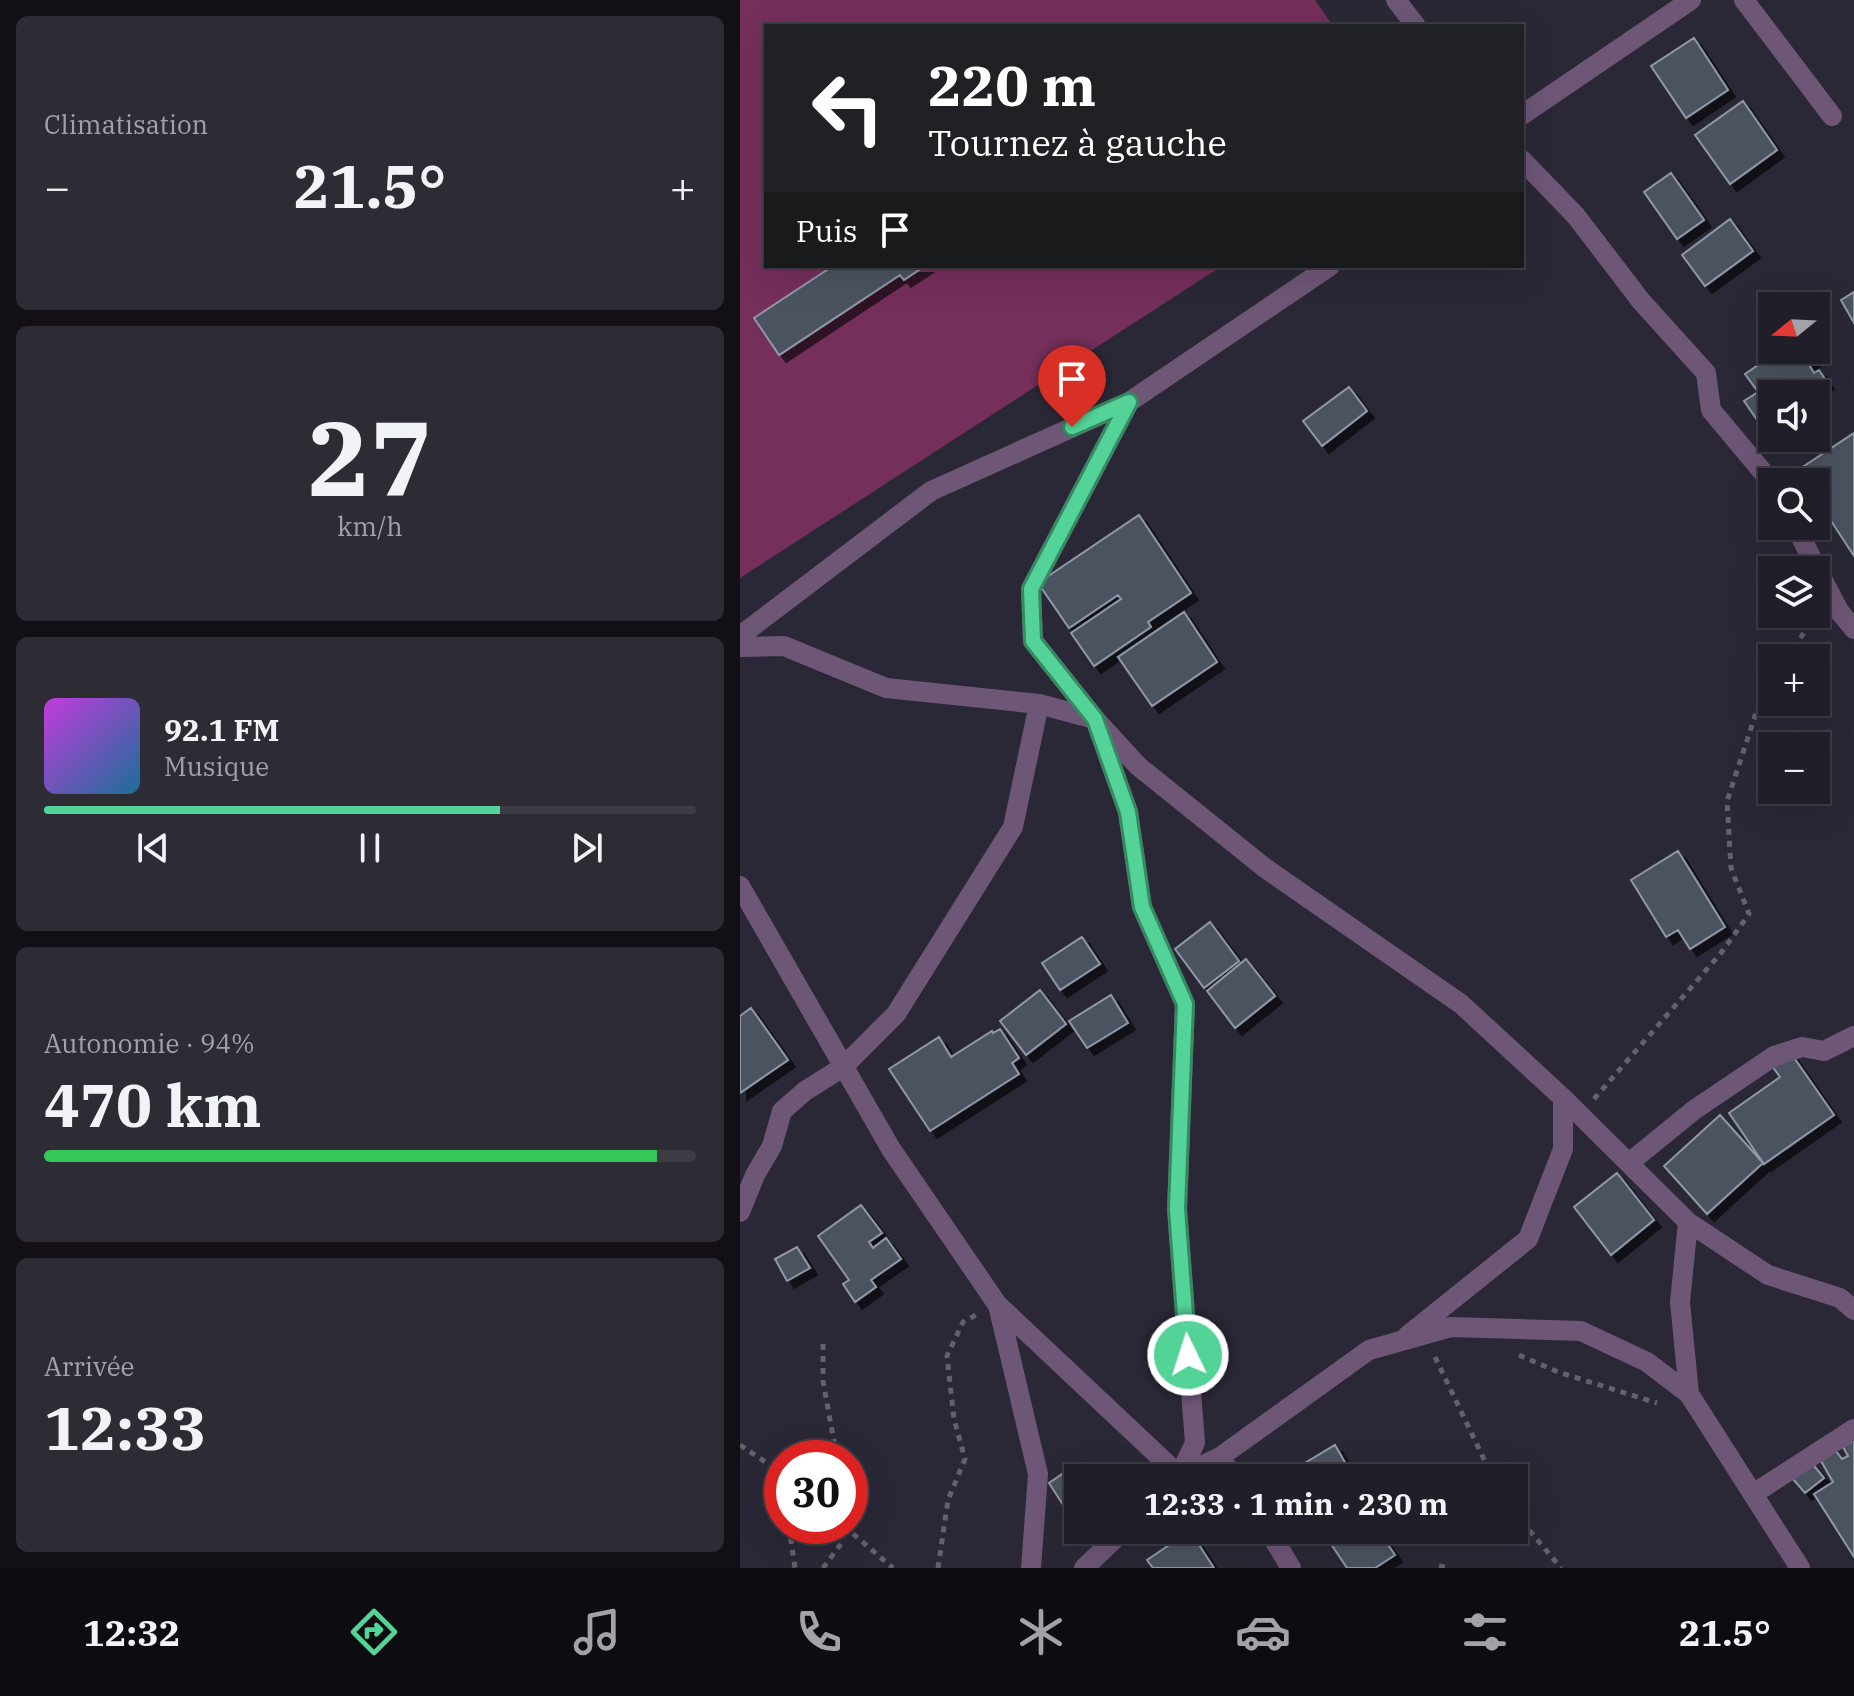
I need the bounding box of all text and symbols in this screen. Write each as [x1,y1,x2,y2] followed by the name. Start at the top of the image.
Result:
[928,49,1096,121] text: 220 m
[796,56,900,160] icon: left
[44,107,208,141] text: Climatisation
[928,119,1227,166] text: Tournez à gauche
[293,146,447,225] text: 21.5°
[44,158,70,215] text: −
[670,158,696,215] text: +
[873,208,917,252] icon: arrive
[796,211,857,250] text: Puis
[1758,292,1830,364] north arrow
[1758,292,1830,804] map controls
[1038,345,1106,427] pin
[1050,357,1094,401] icon: arrive
[1758,380,1830,452] button: sound
[308,389,432,525] text: 27
[1758,468,1830,540] button: search
[337,509,403,543] text: km/h
[1758,556,1830,628] button: layers
[1758,644,1830,716] button: +
[164,710,279,749] text: 92.1 FM
[1758,732,1830,804] button: −
[164,749,269,783] text: Musique
[131,826,175,870] icon: previous
[348,826,392,870] icon: pause
[565,826,609,870] icon: next
[44,1026,255,1060] text: Autonomie · 94%
[44,1065,262,1144] text: 470 km
[1146,1313,1230,1397] position arrow
[44,1349,135,1383] text: Arrivée
[44,1388,206,1467] text: 12:33
[764,1440,868,1544] speed limit sign: 30
[1144,1484,1448,1523] text: 12:33 · 1 min · 230 m
[346,1604,402,1660] icon: directions
[569,1604,625,1660] icon: music
[791,1604,847,1660] icon: phone
[1013,1604,1069,1660] icon: climate
[1235,1604,1291,1660] icon: car
[1457,1604,1513,1660] icon: filters
[83,1609,180,1656] text: 12:32
[1679,1609,1771,1656] text: 21.5°

